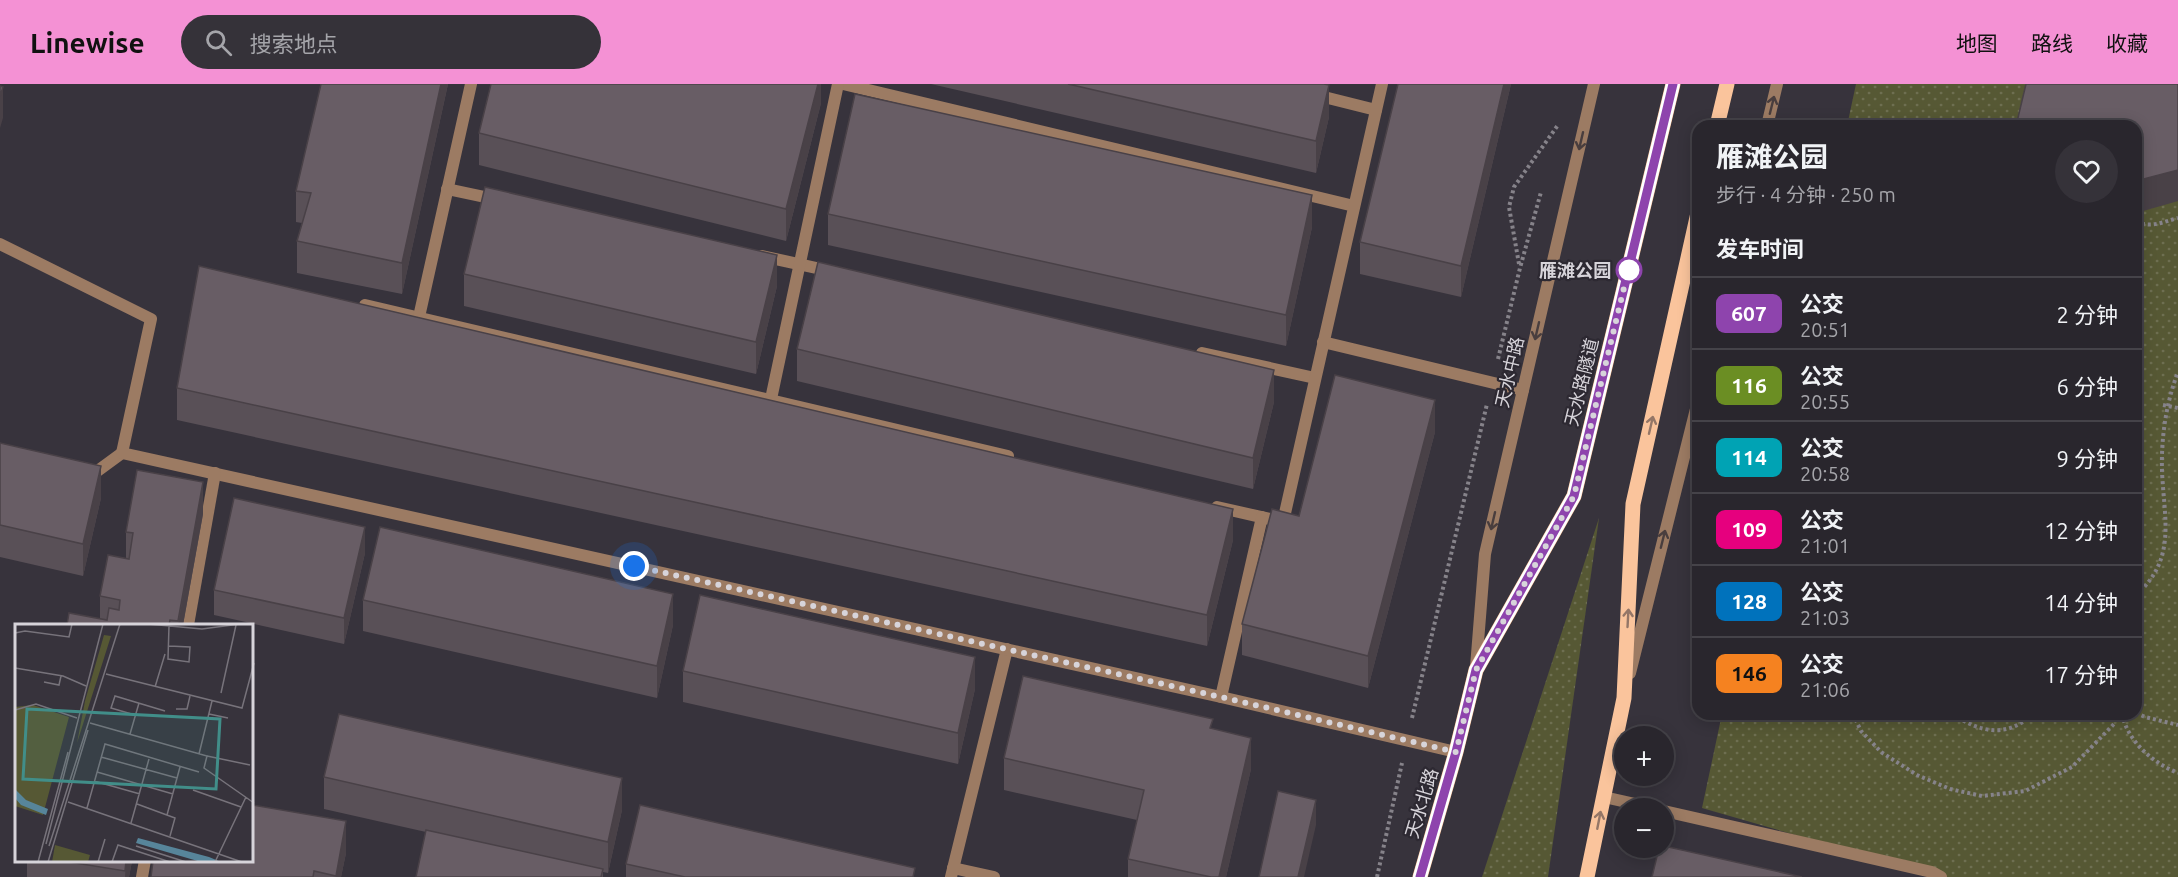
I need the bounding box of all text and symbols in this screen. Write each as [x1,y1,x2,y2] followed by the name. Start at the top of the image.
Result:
[181,15,601,69] search box
[202,26,235,59] icon: search
[30,27,145,58] text: Linewise
[250,31,338,56] text: 搜索地点
[1956,31,1998,55] text: 地图
[2031,31,2073,55] text: 路线
[2106,31,2148,55] text: 收藏
[1767,96,1779,115] one-way arrow
[1574,131,1586,150] one-way arrow
[2055,140,2118,203] button: heart
[1716,141,1828,172] text: 雁滩公园
[1716,183,1896,206] text: 步行 · 4 分钟 · 250 m
[1716,236,1804,261] text: 发车时间
[1616,257,1642,283] marker: 雁滩公园
[1539,260,1611,280] place label: 雁滩公园
[1800,291,1844,316] text: 公交
[1731,301,1767,325] text: 607
[2057,302,2118,327] text: 2 分钟
[1800,318,1850,341] text: 20:51
[1531,321,1542,340] one-way arrow
[1491,335,1527,409] street label: 天水中路
[1560,336,1602,428] street label: 天水路隧道
[1800,363,1844,388] text: 公交
[1731,373,1767,397] text: 116
[2057,374,2118,399] text: 6 分钟
[1800,390,1850,413] text: 20:55
[1645,416,1657,435] one-way arrow
[1800,435,1844,460] text: 公交
[1731,445,1767,469] text: 114
[2057,446,2118,471] text: 9 分钟
[1800,462,1850,485] text: 20:58
[1800,507,1844,532] text: 公交
[1487,511,1498,530] one-way arrow
[1731,517,1767,541] text: 109
[2044,518,2118,543] text: 12 分钟
[1658,530,1670,549] one-way arrow
[1800,534,1850,557] text: 21:01
[619,551,649,581] your location
[1800,579,1844,604] text: 公交
[1731,589,1767,613] text: 128
[2044,590,2118,615] text: 14 分钟
[1800,606,1850,629] text: 21:03
[1622,609,1633,629] one-way arrow
[15,624,254,862] inset map
[1800,651,1844,676] text: 公交
[1731,661,1767,685] text: 146
[2044,662,2118,687] text: 17 分钟
[1800,678,1850,701] text: 21:06
[1614,726,1674,858] map controls
[1614,726,1674,786] button: +
[1401,766,1441,840] street label: 天水北路
[1614,798,1674,858] button: −
[1594,810,1605,830] one-way arrow

